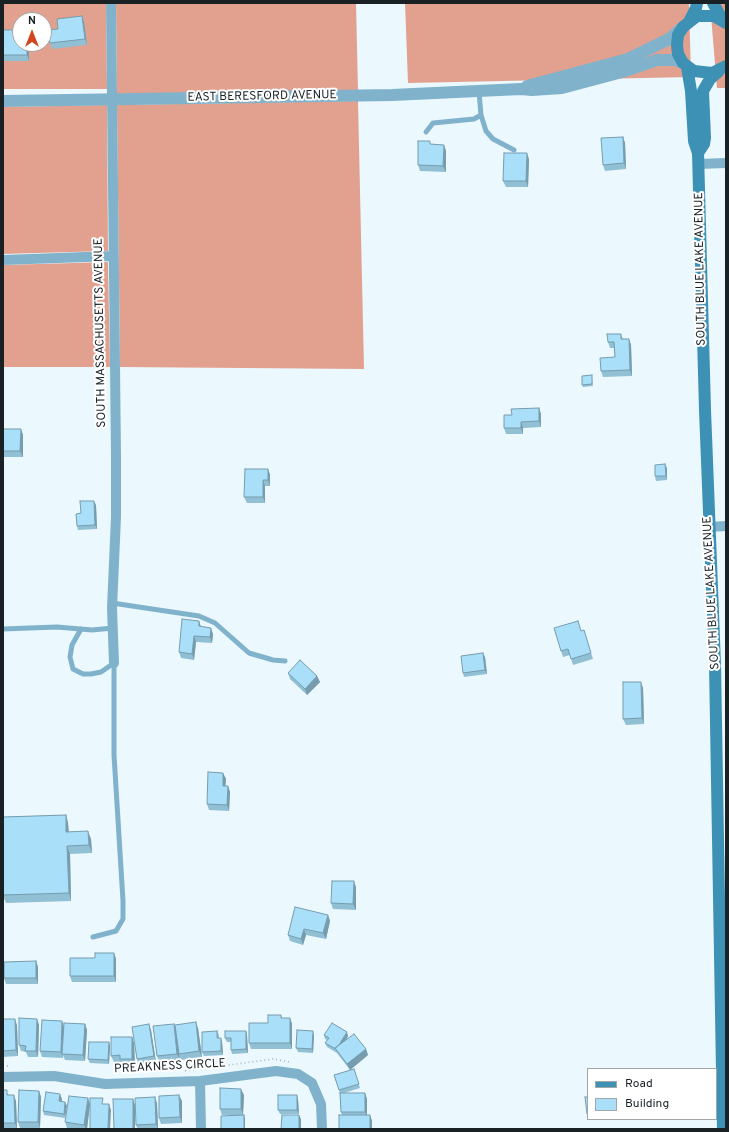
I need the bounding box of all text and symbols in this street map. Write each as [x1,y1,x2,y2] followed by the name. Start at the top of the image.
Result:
[12,12,52,52] north arrow
[28,14,36,28] text: N
[187,88,337,106] street label: EAST BERESFORD AVENUE
[692,192,710,346] street label: SOUTH BLUE LAKE AVENUE
[92,238,110,428] street label: SOUTH MASSACHUSETTS AVENUE
[701,516,723,670] street label: SOUTH BLUE LAKE AVENUE
[114,1057,226,1077] street label: PREAKNESS CIRCLE
[587,1068,717,1120] legend
[625,1076,653,1092] text: Road
[625,1096,669,1112] text: Building

